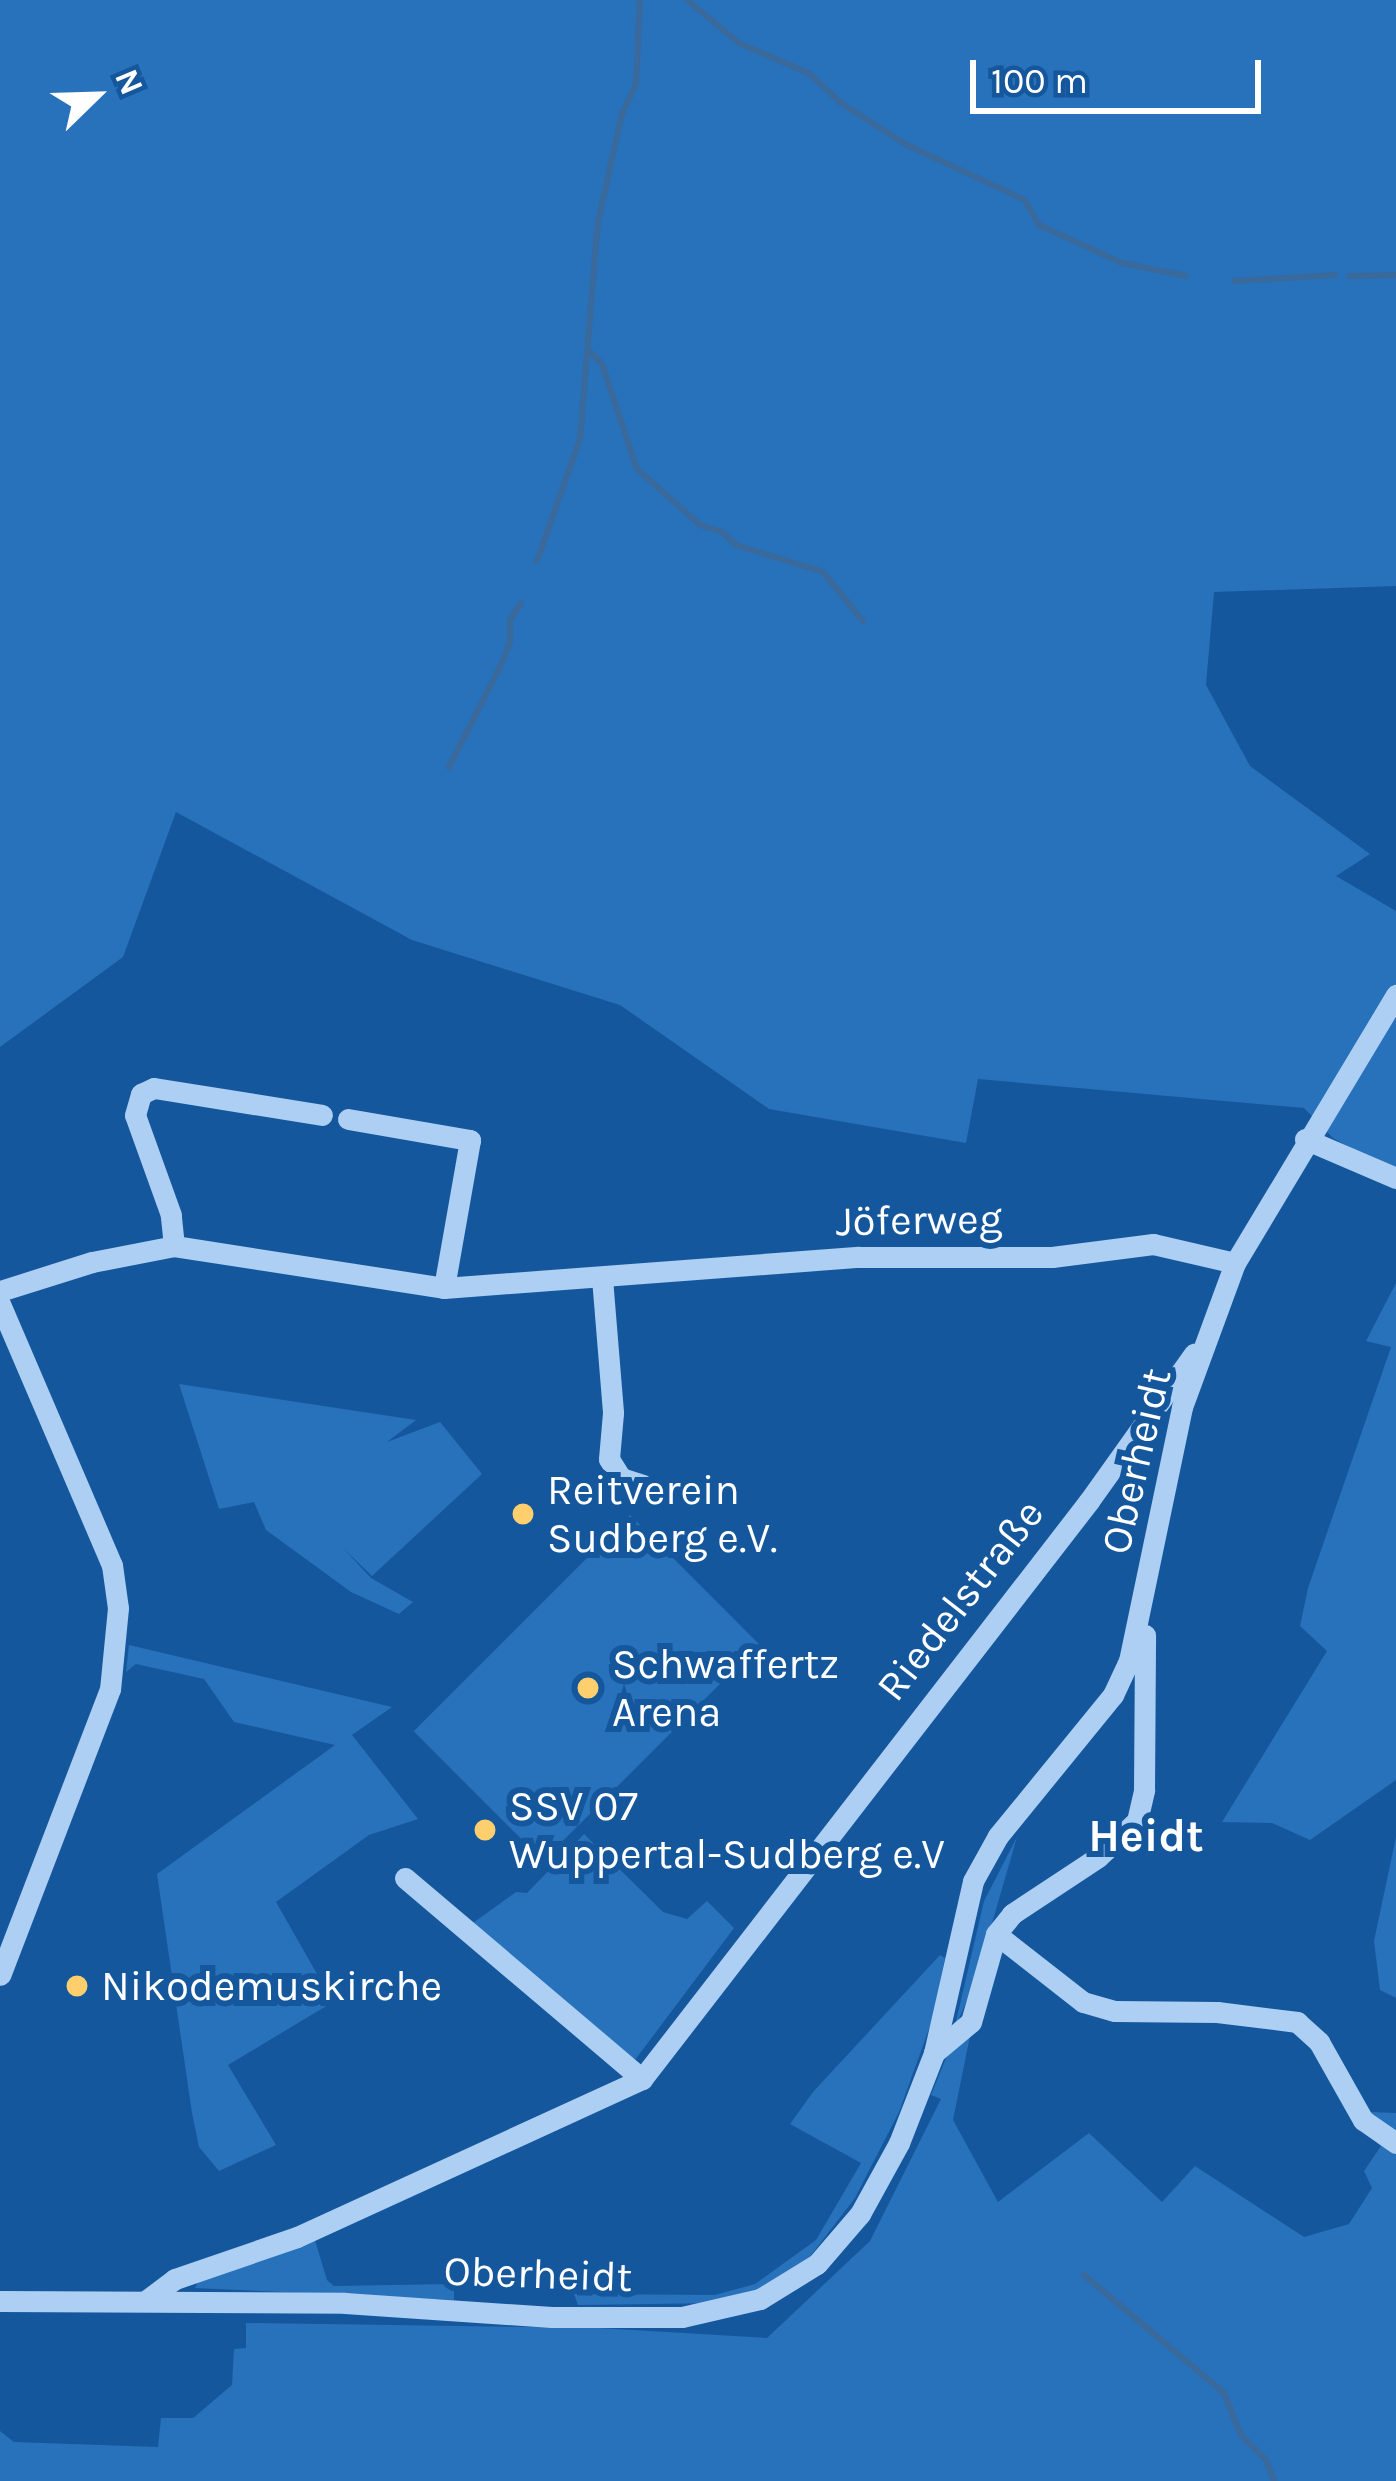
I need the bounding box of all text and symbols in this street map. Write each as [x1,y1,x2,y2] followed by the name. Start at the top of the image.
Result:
[36,36,156,156] north arrow
[976,36,1267,110] scale bar
[991,60,1088,102] text: 100 m
[107,64,151,100] text: N
[835,1193,1003,1247] street label: Jöferweg
[1090,1363,1182,1559] street label: Oberheidt
[547,1465,778,1564] place label: Reitverein Sudberg e.V.
[866,1489,1054,1711] street label: Riedelstraße
[510,1501,536,1527] marker: Reitverein Sudberg e.V.
[612,1639,839,1738] place label: Schwaffertz Arena
[575,1675,601,1701] marker: Schwaffertz Arena
[509,1781,945,1880] place label: SSV 07 Wuppertal-Sudberg e.V
[1088,1810,1204,1864] district label: Heidt
[472,1817,498,1843] marker: SSV 07 Wuppertal-Sudberg e.V
[101,1961,442,2011] place label: Nikodemuskirche
[64,1973,90,1999] marker: Nikodemuskirche
[443,2246,633,2302] street label: Oberheidt

